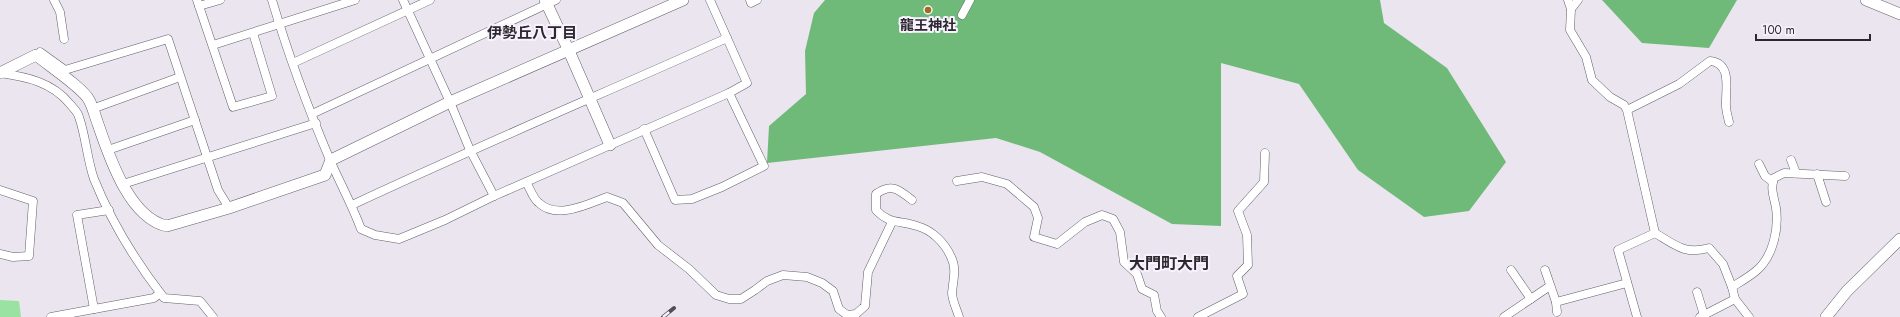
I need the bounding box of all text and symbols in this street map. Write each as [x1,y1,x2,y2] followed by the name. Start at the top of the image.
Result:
[923,5,933,15] marker: 龍王神社
[900,15,956,35] place label: 龍王神社
[1756,16,1870,42] scale bar
[1762,21,1795,39] text: 100 m
[487,22,577,44] district label: 伊勢丘八丁目
[1129,252,1209,275] district label: 大門町大門

